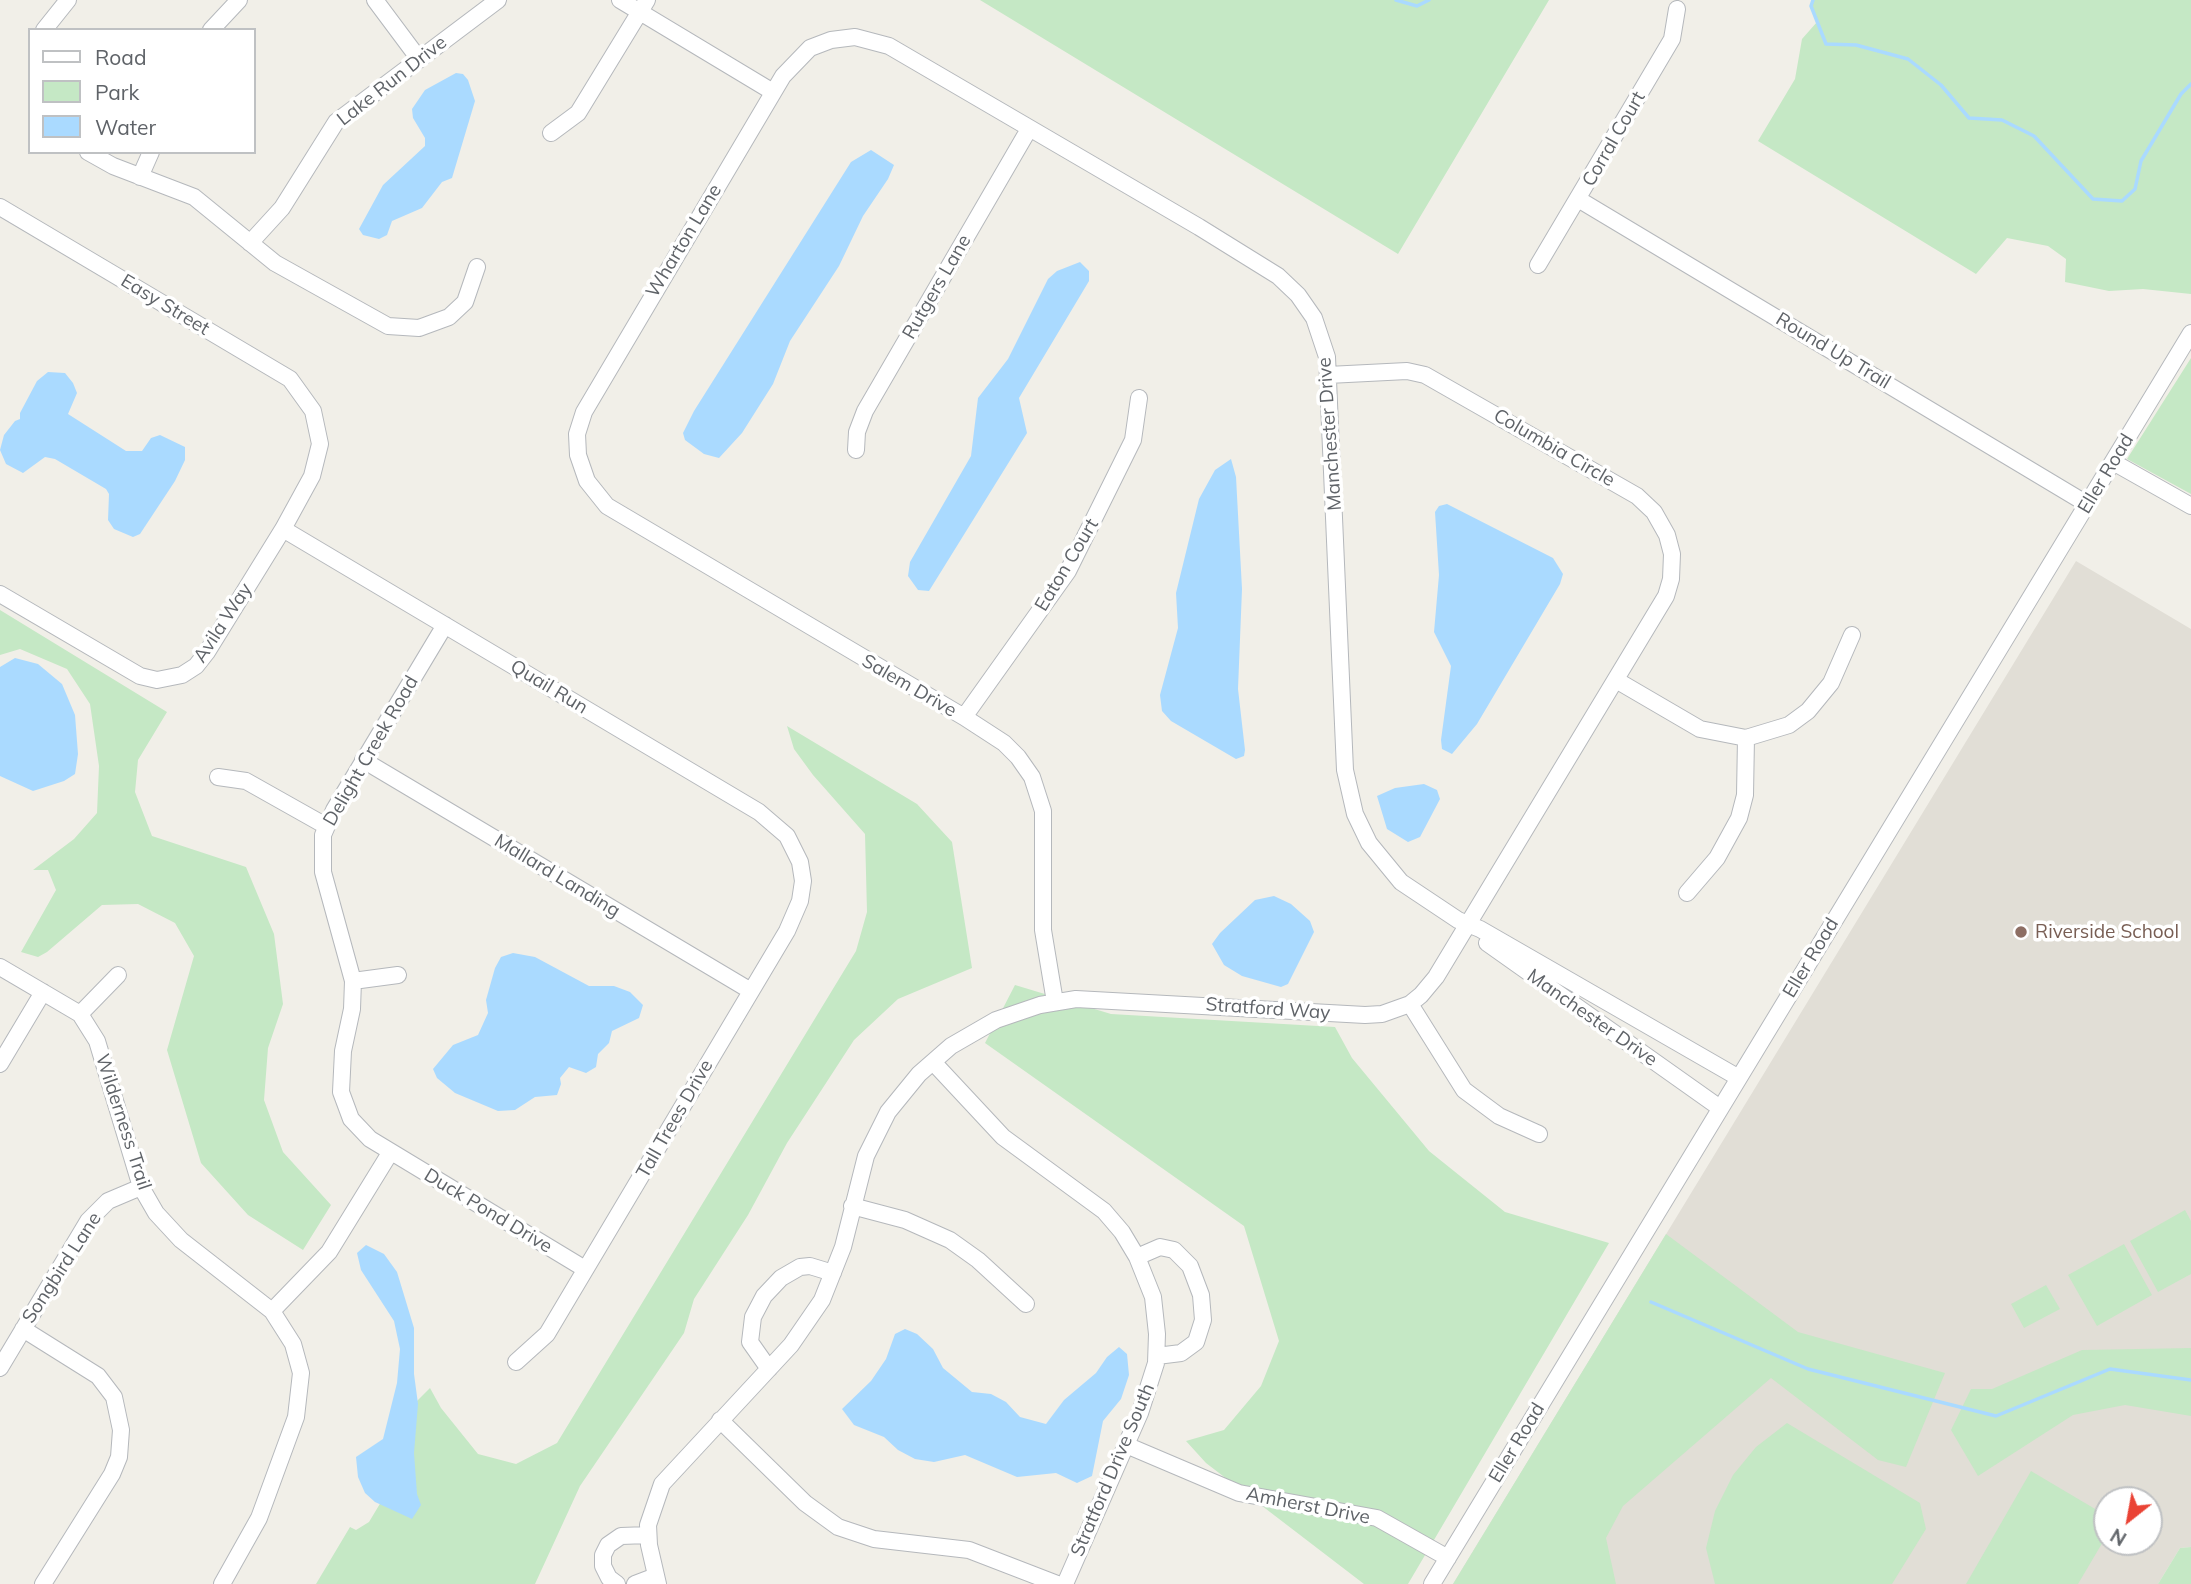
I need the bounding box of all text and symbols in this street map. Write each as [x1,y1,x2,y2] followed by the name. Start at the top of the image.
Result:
[28,28,256,154] legend
[333,31,451,131] street label: Lake Run Drive
[95,44,146,70] text: Road
[95,79,139,105] text: Park
[1578,87,1650,191] street label: Corral Court
[95,114,156,140] text: Water
[641,180,727,302] street label: Wharton Lane
[898,231,976,343] street label: Rutgers Lane
[117,270,213,340] street label: Easy Street
[1772,308,1894,394] street label: Round Up Trail
[1313,357,1347,511] street label: Manchester Drive
[1489,404,1619,492] street label: Columbia Circle
[2073,430,2139,518] street label: Eller Road
[1030,515,1104,615] street label: Eaton Court
[189,579,257,667] street label: Avila Way
[858,650,960,722] street label: Salem Drive
[506,655,592,719] street label: Quail Run
[319,672,423,830] street label: Delight Creek Road
[490,829,624,923] street label: Mallard Landing
[1778,914,1844,1002] street label: Eller Road
[2035,921,2179,943] place label: Riverside School
[2013,924,2029,940] marker: Riverside School
[1523,965,1661,1071] street label: Manchester Drive
[1205,993,1331,1025] street label: Stratford Way
[90,1051,156,1193] street label: Wilderness Trail
[632,1056,718,1182] street label: Tall Trees Drive
[420,1164,556,1258] street label: Duck Pond Drive
[18,1208,106,1328] street label: Songbird Lane
[1066,1380,1160,1560] street label: Stratford Drive South
[1484,1399,1550,1487] street label: Eller Road
[1244,1483,1372,1529] street label: Amherst Drive
[2093,1486,2163,1556] north arrow
[2106,1523,2131,1551] text: N

